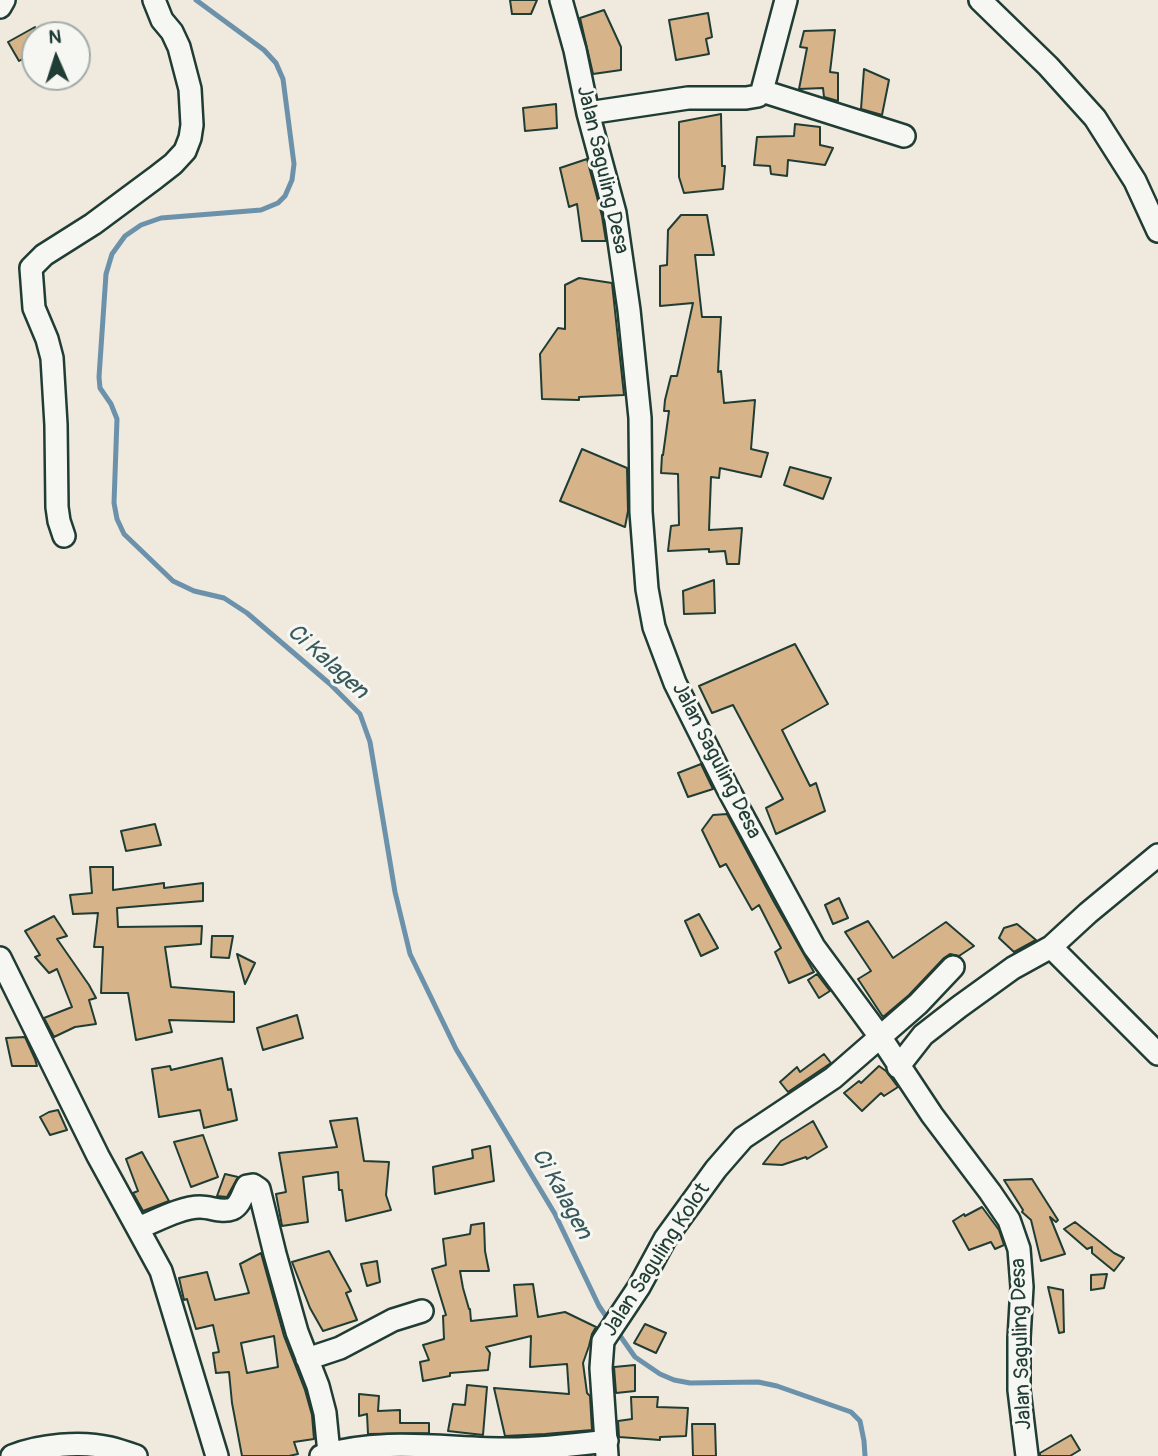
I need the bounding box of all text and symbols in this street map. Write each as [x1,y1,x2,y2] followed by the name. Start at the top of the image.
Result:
[21,21,91,91] north arrow
[48,25,62,49] text: N
[570,83,634,257] street label: Jalan Saguling Desa
[281,618,373,706] water label: Ci Kalagen
[666,679,766,843] street label: Jalan Saguling Desa
[525,1144,597,1244] water label: Ci Kalagen
[598,1179,716,1341] street label: Jalan Saguling Kolot
[1006,1258,1038,1430] street label: Jalan Saguling Desa

